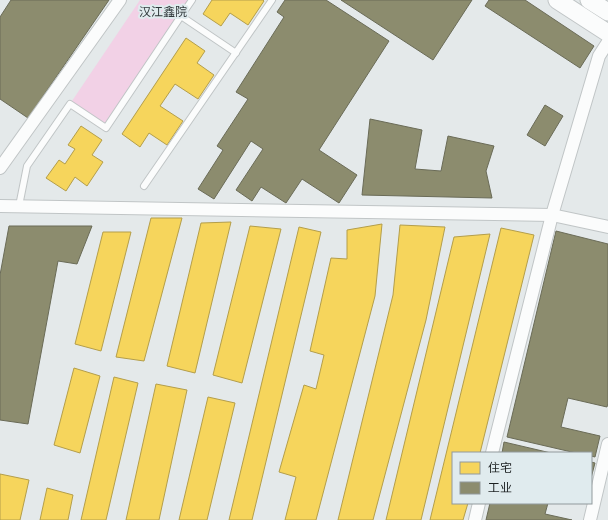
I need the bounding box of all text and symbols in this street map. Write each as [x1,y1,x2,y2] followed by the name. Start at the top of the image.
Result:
[139,5,187,19] district label: 汉江鑫院
[452,452,592,504] legend
[488,461,512,475] text: 住宅
[488,481,512,495] text: 工业

